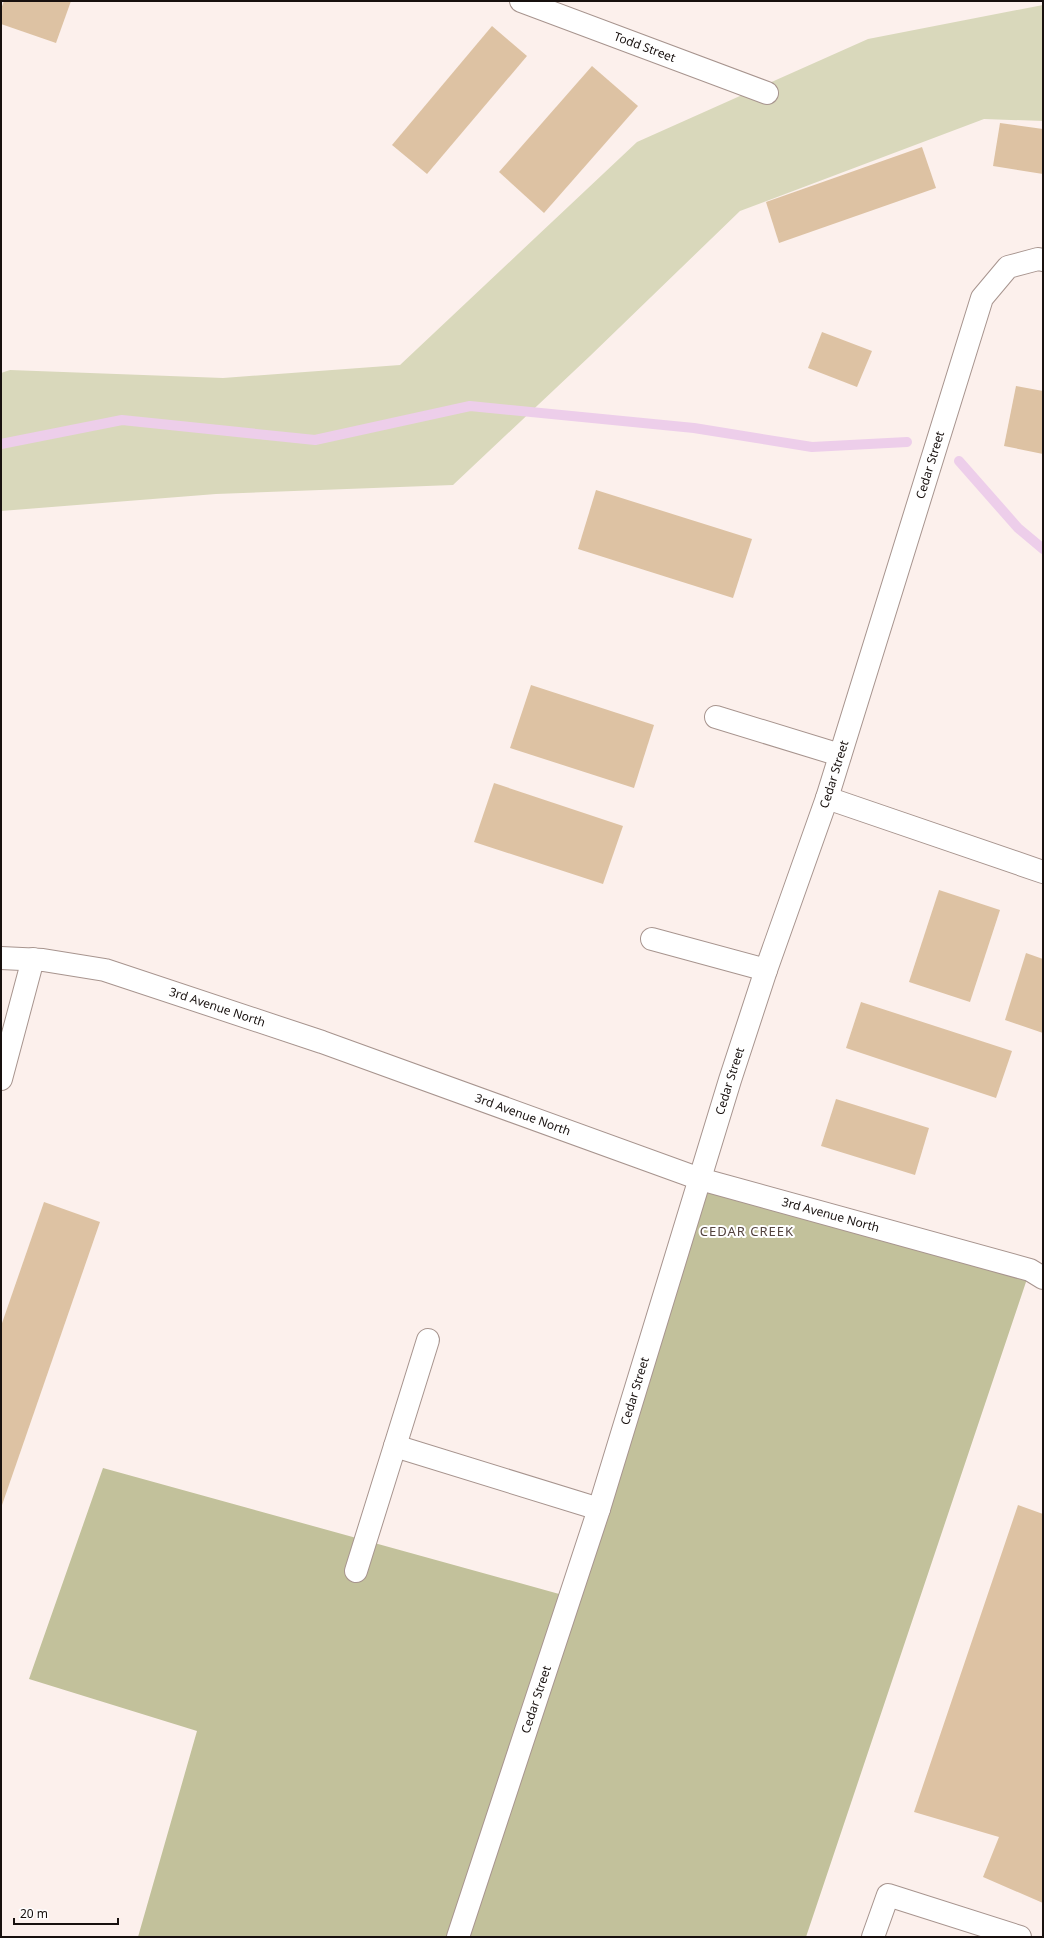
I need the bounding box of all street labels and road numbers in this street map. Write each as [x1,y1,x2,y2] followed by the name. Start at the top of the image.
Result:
[612,27,679,66] street label: Todd Street
[911,428,948,501] street label: Cedar Street
[815,738,853,811] street label: Cedar Street
[167,983,268,1031] street label: 3rd Avenue North
[711,1044,748,1117] street label: Cedar Street
[473,1089,573,1139] street label: 3rd Avenue North
[780,1193,881,1236] street label: 3rd Avenue North
[616,1354,653,1427] street label: Cedar Street
[517,1663,555,1735] street label: Cedar Street

